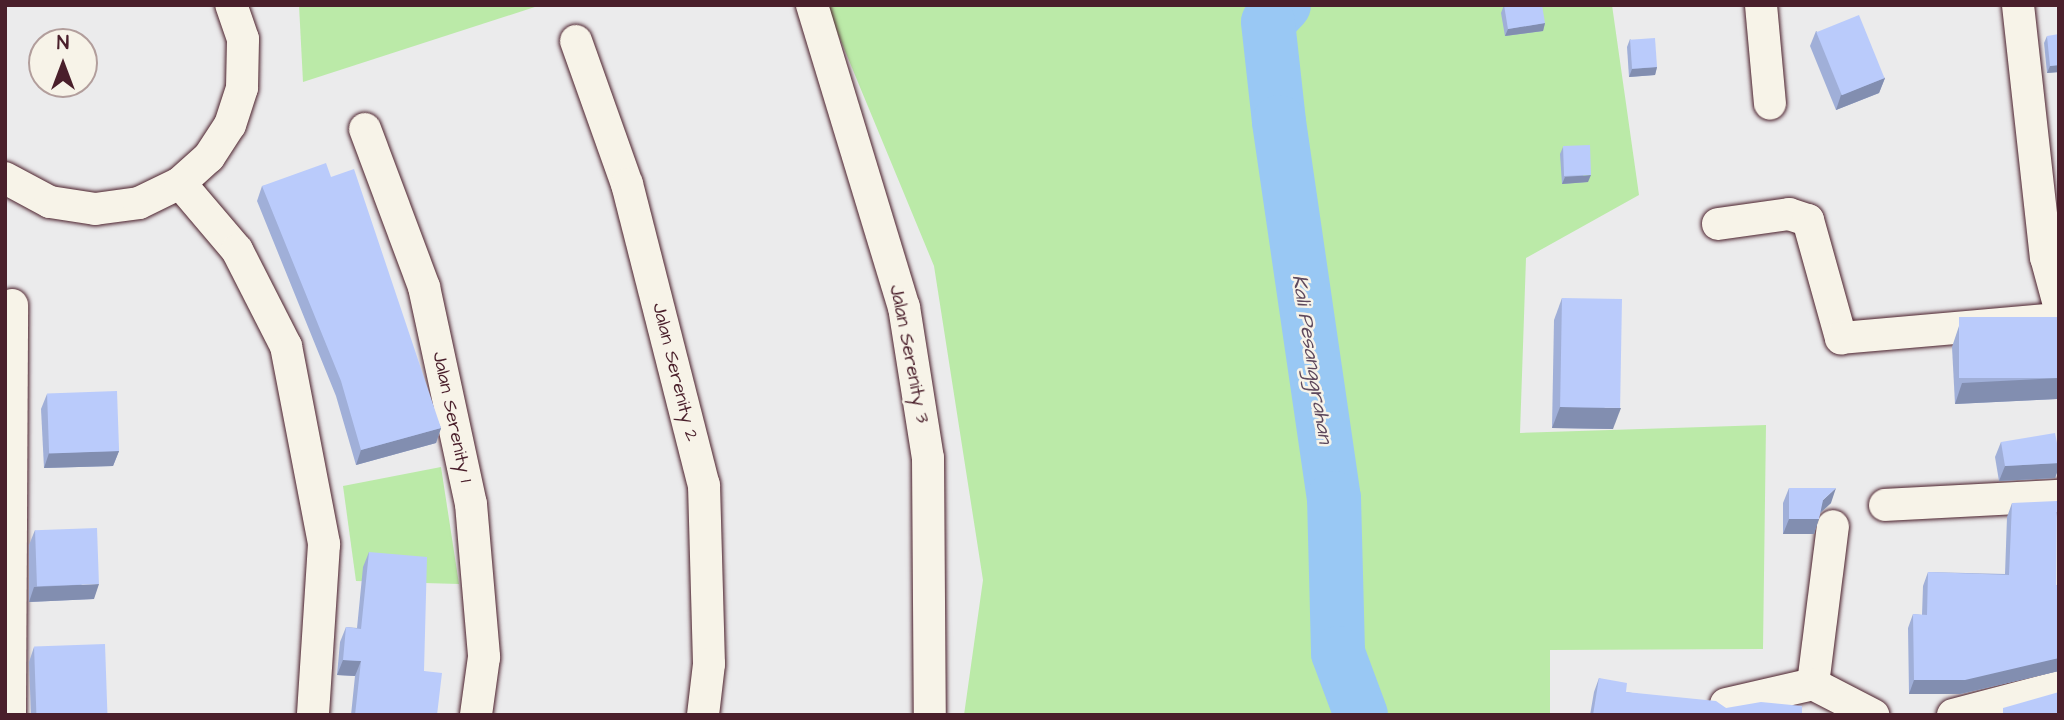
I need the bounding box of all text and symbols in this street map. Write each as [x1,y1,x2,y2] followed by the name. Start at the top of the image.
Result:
[28,28,98,98] north arrow
[57,30,69,57] text: N
[1286,273,1338,445] water label: Kali Pesanggrahan
[884,283,934,425] street label: Jalan Serenity 3
[647,300,703,444] street label: Jalan Serenity 2
[427,349,477,485] street label: Jalan Serenity 1

